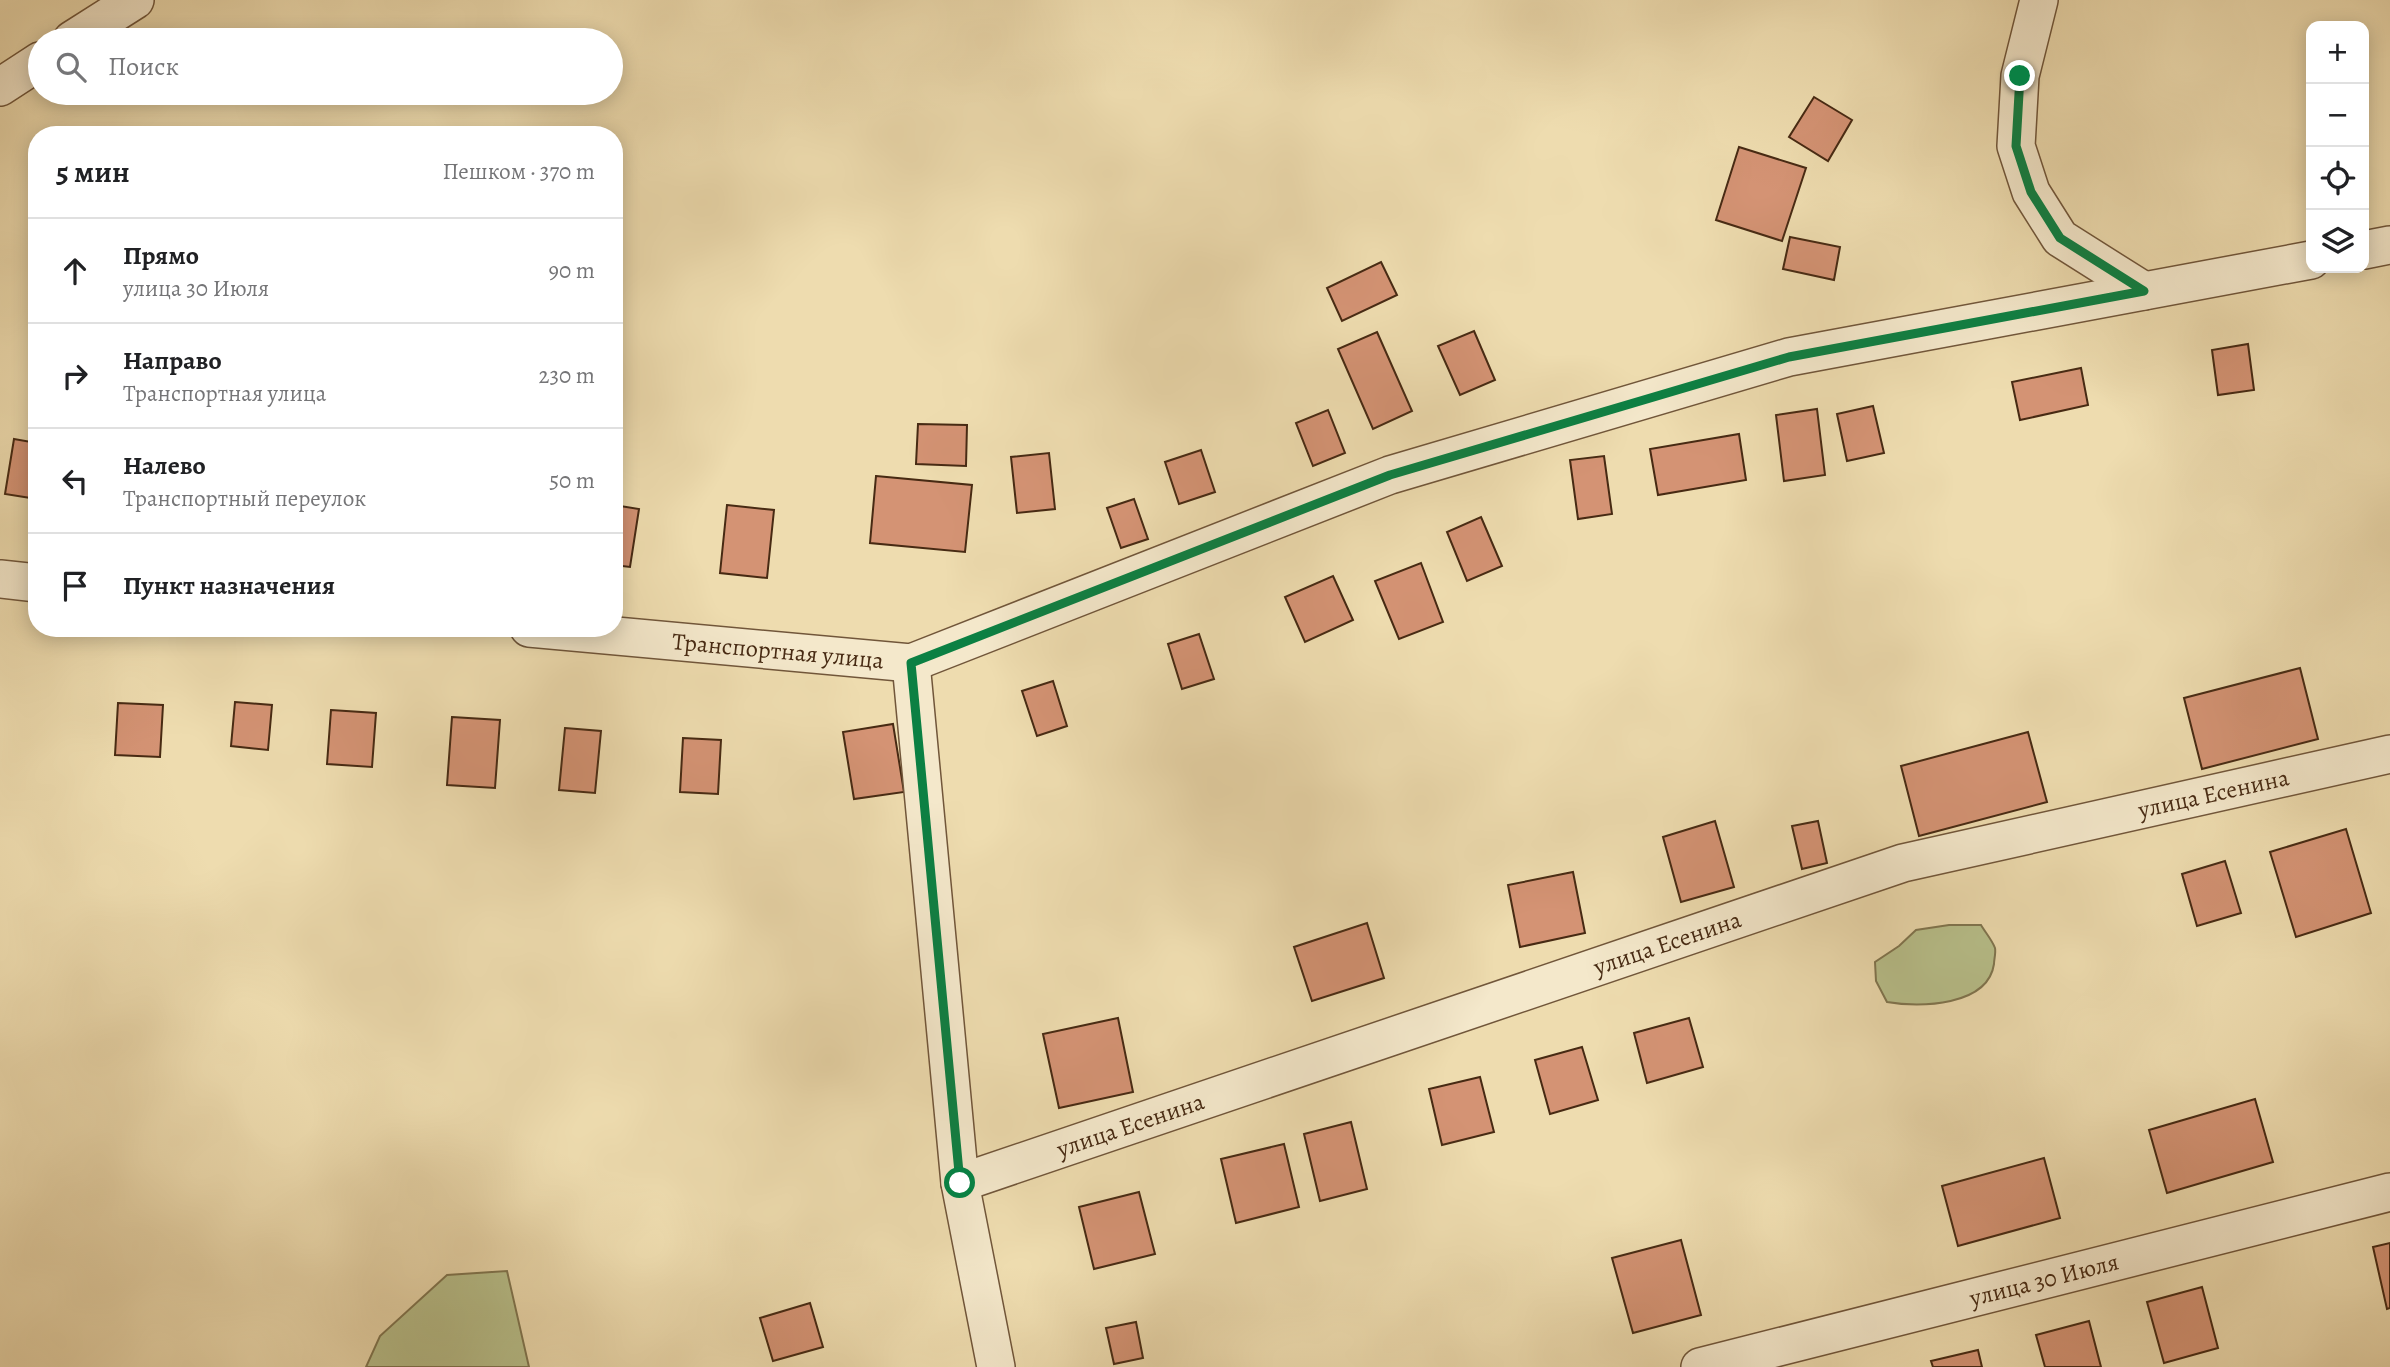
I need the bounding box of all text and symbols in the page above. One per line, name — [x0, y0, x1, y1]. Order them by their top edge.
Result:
map controls — [2306, 21, 2369, 273]
button: + — [2306, 21, 2369, 84]
search box — [28, 28, 623, 105]
icon: search — [52, 48, 90, 86]
text: Поиск — [108, 49, 179, 84]
route end — [2004, 60, 2035, 91]
button: − — [2306, 84, 2369, 147]
button: locate — [2306, 147, 2369, 210]
text: 5 мин — [56, 152, 130, 192]
text: Пешком · 370 m — [442, 156, 595, 187]
button: layers — [2306, 210, 2369, 273]
text: Прямо — [123, 238, 199, 273]
icon: ahead — [56, 252, 94, 290]
text: 90 m — [549, 255, 595, 286]
text: улица 30 Июля — [123, 273, 269, 304]
text: Направо — [123, 343, 222, 378]
icon: right — [56, 357, 94, 395]
text: 230 m — [539, 360, 595, 391]
text: Транспортная улица — [123, 378, 326, 409]
text: Налево — [123, 448, 206, 483]
icon: left — [56, 462, 94, 500]
text: 50 m — [549, 465, 595, 496]
text: Транспортный переулок — [123, 483, 366, 514]
icon: arrive — [56, 567, 94, 605]
text: Пункт назначения — [123, 568, 335, 603]
street label: Транспортная улица — [671, 625, 885, 676]
street label: улица Есенина — [2134, 761, 2292, 826]
street label: улица Есенина — [1588, 903, 1745, 983]
street label: улица Есенина — [1052, 1085, 1208, 1165]
route start — [944, 1167, 975, 1198]
street label: улица 30 Июля — [1965, 1245, 2122, 1314]

